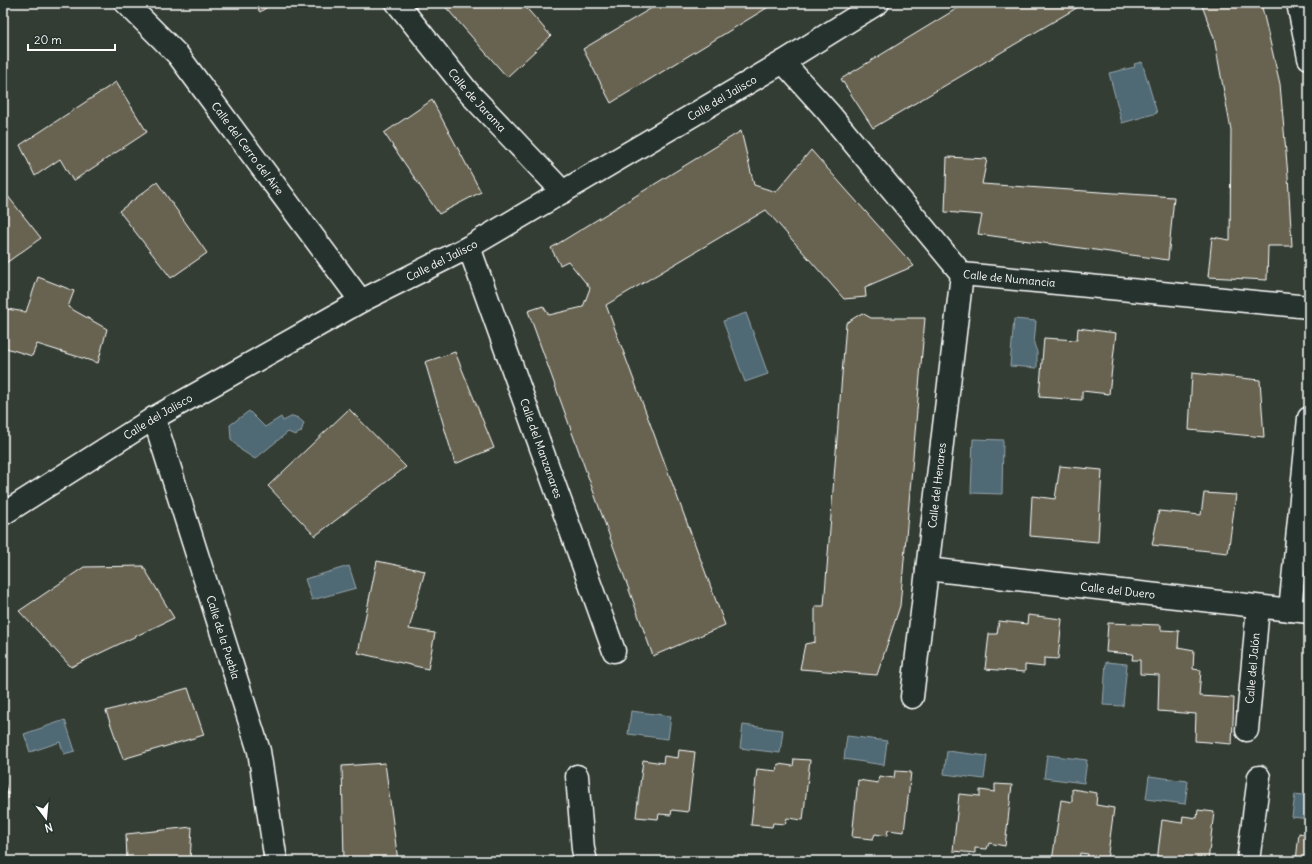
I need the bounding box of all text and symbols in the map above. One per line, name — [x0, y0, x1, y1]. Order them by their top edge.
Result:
scale bar — [28, 26, 115, 52]
text: 20 m — [34, 32, 62, 47]
street label: Calle de Jarama — [445, 66, 509, 135]
street label: Calle del Jalisco — [685, 72, 759, 124]
street label: Calle del Cerro del Aire — [208, 99, 287, 198]
street label: Calle del Jalisco — [404, 237, 480, 284]
street label: Calle de Numancia — [963, 267, 1056, 290]
street label: Calle del Jalisco — [121, 391, 195, 443]
street label: Calle del Manzanares — [517, 397, 566, 500]
street label: Calle del Henares — [925, 442, 949, 529]
street label: Calle del Duero — [1080, 579, 1156, 602]
street label: Calle de la Puebla — [203, 594, 243, 681]
street label: Calle del Jalón — [1242, 632, 1263, 704]
north arrow — [26, 798, 66, 838]
text: N — [43, 820, 54, 835]

